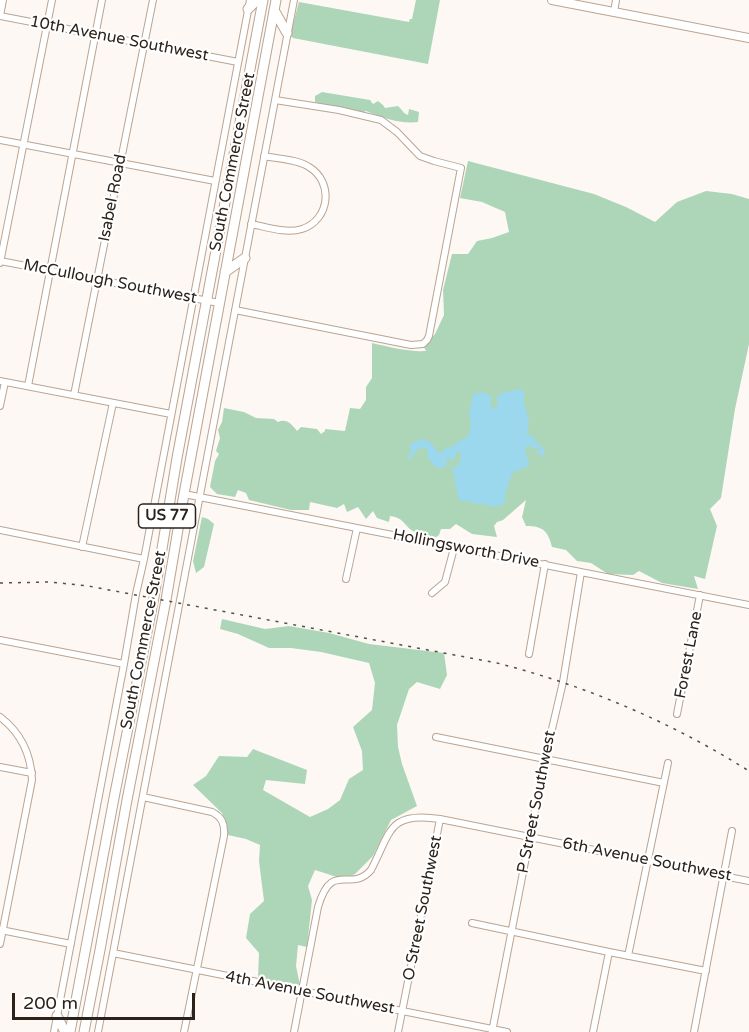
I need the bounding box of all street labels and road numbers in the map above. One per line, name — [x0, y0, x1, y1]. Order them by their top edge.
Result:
street label: 10th Avenue Southwest — [28, 12, 210, 66]
street label: South Commerce Street — [206, 71, 260, 253]
street label: Isabel Road — [95, 153, 131, 243]
street label: McCullough Southwest — [22, 256, 198, 308]
road number: US 77 — [138, 504, 195, 528]
street label: Hollingsworth Drive — [391, 525, 541, 573]
street label: South Commerce Street — [117, 549, 171, 731]
street label: Forest Lane — [671, 610, 707, 700]
street label: P Street Southwest — [514, 729, 560, 875]
street label: O Street Southwest — [400, 834, 446, 982]
street label: 6th Avenue Southwest — [561, 834, 733, 886]
street label: 4th Avenue Southwest — [224, 967, 396, 1019]

